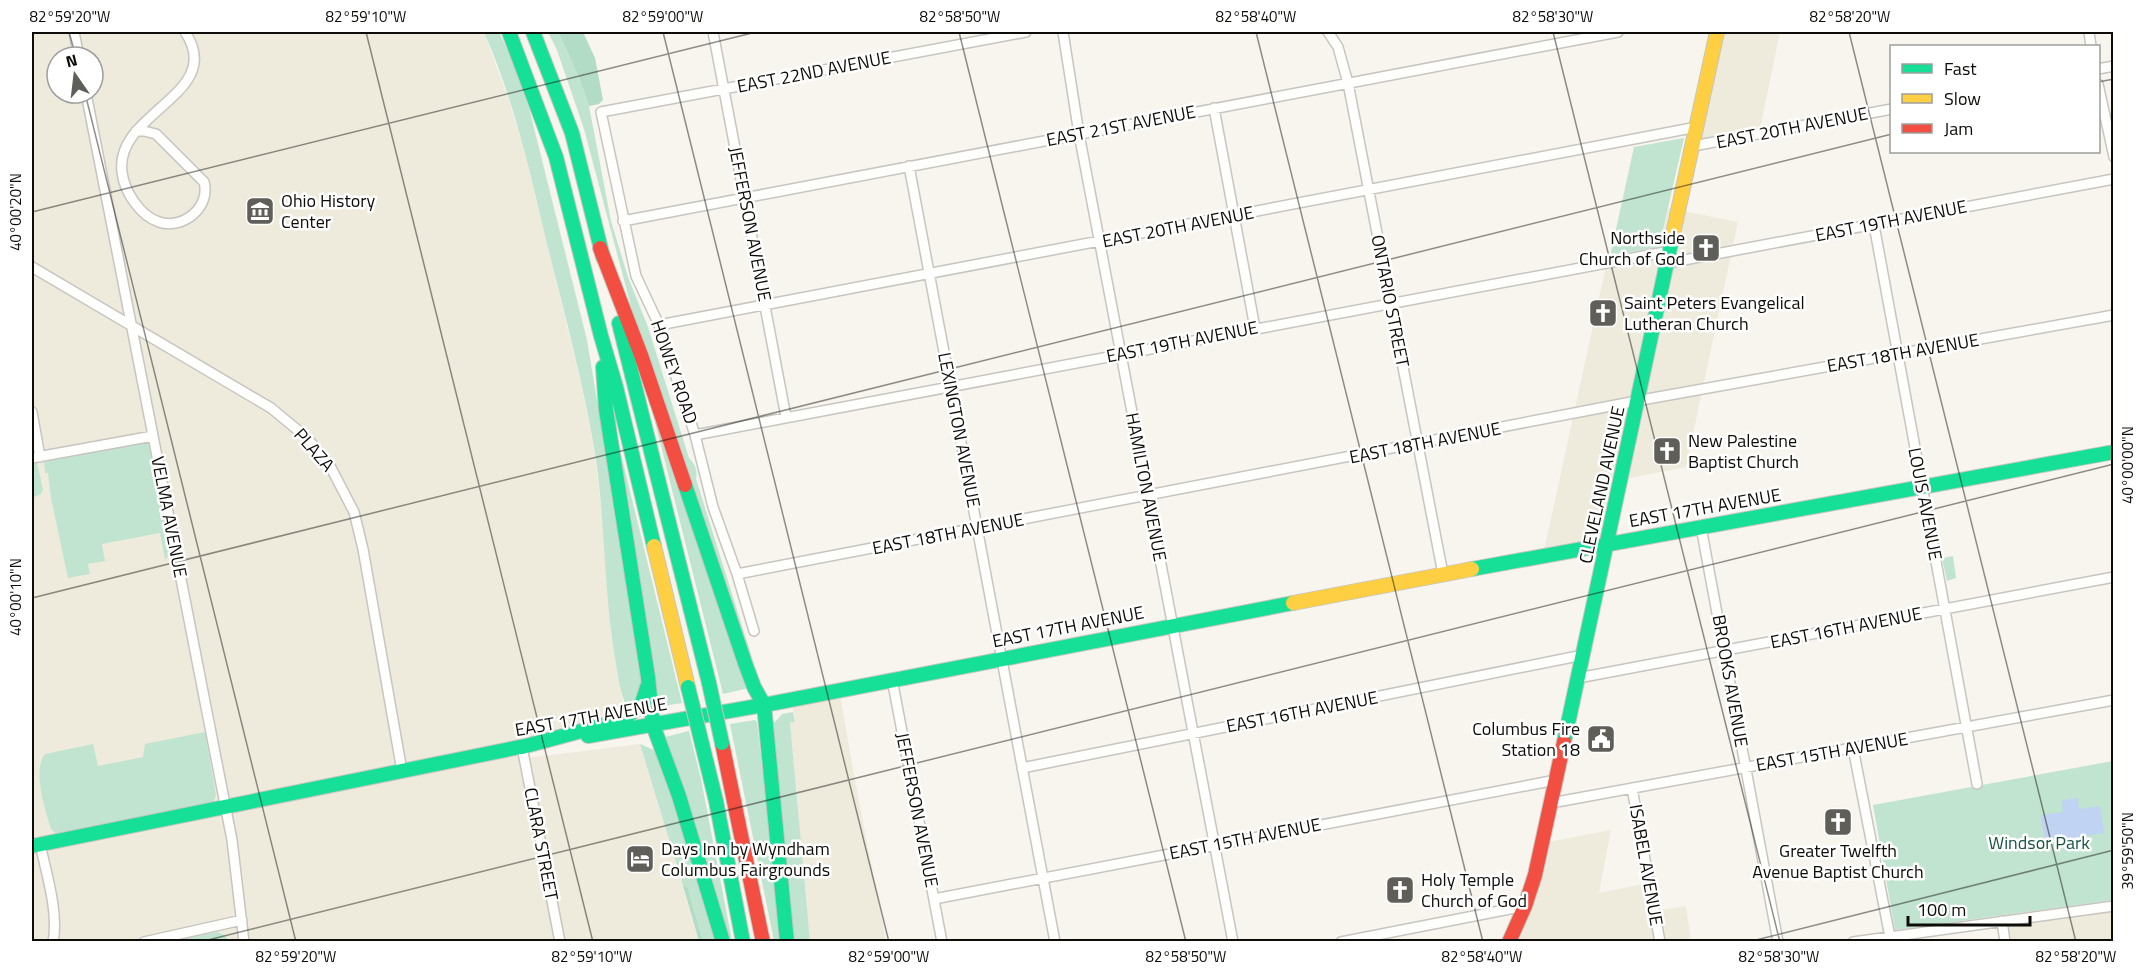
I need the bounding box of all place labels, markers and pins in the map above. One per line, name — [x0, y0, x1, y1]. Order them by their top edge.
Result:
place label: Ohio History Center — [281, 187, 375, 235]
museum icon: Ohio History Center — [244, 195, 276, 227]
place label: Northside Church of God — [1579, 224, 1685, 272]
church icon: Northside Church of God — [1690, 232, 1722, 264]
place label: Saint Peters Evangelical Lutheran Church — [1624, 289, 1805, 337]
church icon: Saint Peters Evangelical Lutheran Church — [1587, 297, 1619, 329]
place label: New Palestine Baptist Church — [1688, 427, 1799, 475]
church icon: New Palestine Baptist Church — [1651, 435, 1683, 467]
place label: Columbus Fire Station 18 — [1472, 715, 1580, 763]
public building icon: Columbus Fire Station 18 — [1585, 723, 1617, 755]
church icon: Greater Twelfth Avenue Baptist Church — [1822, 806, 1854, 838]
place label: Days Inn by Wyndham Columbus Fairgrounds — [661, 835, 830, 883]
place label: Greater Twelfth Avenue Baptist Church — [1752, 837, 1924, 885]
hotel icon: Days Inn by Wyndham Columbus Fairgrounds — [624, 843, 656, 875]
place label: Holy Temple Church of God — [1421, 866, 1527, 914]
church icon: Holy Temple Church of God — [1384, 874, 1416, 906]

